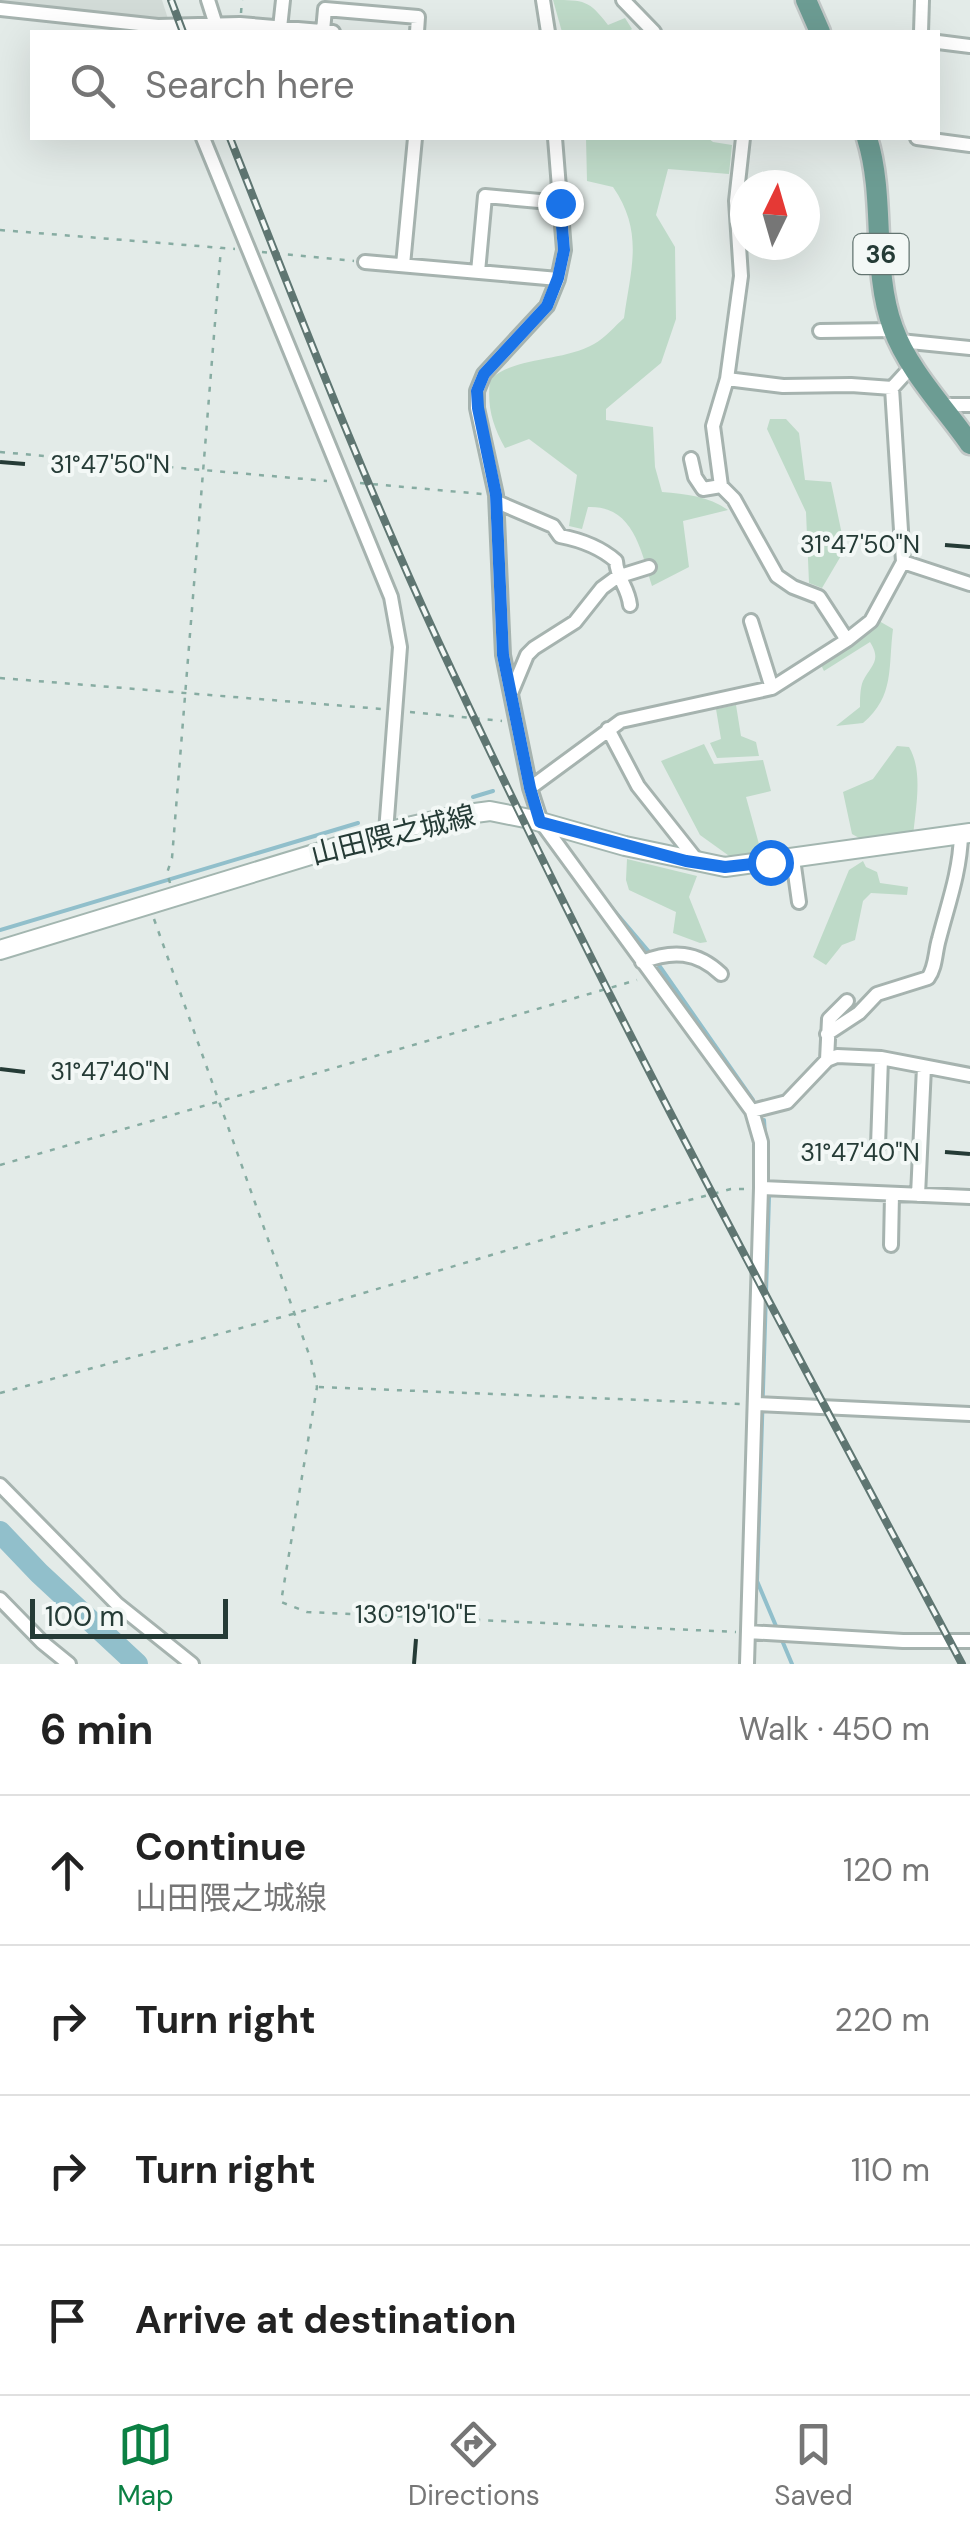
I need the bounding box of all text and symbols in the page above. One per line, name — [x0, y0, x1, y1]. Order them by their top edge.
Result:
search box — [30, 30, 940, 140]
icon: search — [65, 58, 120, 113]
text: Search here — [145, 60, 355, 110]
north arrow — [730, 170, 820, 260]
route end — [538, 181, 584, 227]
road number: 36 — [854, 234, 908, 274]
text: 31°47'50"N — [50, 448, 170, 481]
text: 31°47'50"N — [800, 528, 920, 561]
street label: 山田隈之城線 — [307, 797, 479, 873]
route start — [748, 840, 794, 886]
text: 31°47'40"N — [50, 1055, 170, 1088]
text: 31°47'40"N — [800, 1136, 920, 1169]
scale bar — [30, 1594, 228, 1638]
text: 100 m — [45, 1598, 124, 1635]
text: 130°19'10"E — [355, 1598, 477, 1631]
text: 6 min — [40, 1702, 153, 1757]
text: Walk · 450 m — [739, 1708, 930, 1750]
text: Continue — [135, 1822, 306, 1872]
icon: ahead — [40, 1843, 95, 1898]
text: 120 m — [843, 1849, 930, 1891]
text: 山田隈之城線 — [135, 1877, 327, 1919]
icon: right — [40, 1993, 95, 2048]
text: Turn right — [135, 1995, 316, 2045]
text: 220 m — [835, 1999, 930, 2041]
icon: right — [40, 2143, 95, 2198]
text: Turn right — [135, 2145, 316, 2195]
text: 110 m — [851, 2149, 930, 2191]
icon: arrive — [40, 2293, 95, 2348]
text: Arrive at destination — [135, 2295, 517, 2345]
tab: Map — [117, 2417, 174, 2514]
tab: Directions — [408, 2417, 540, 2514]
tab: Saved — [774, 2417, 853, 2514]

